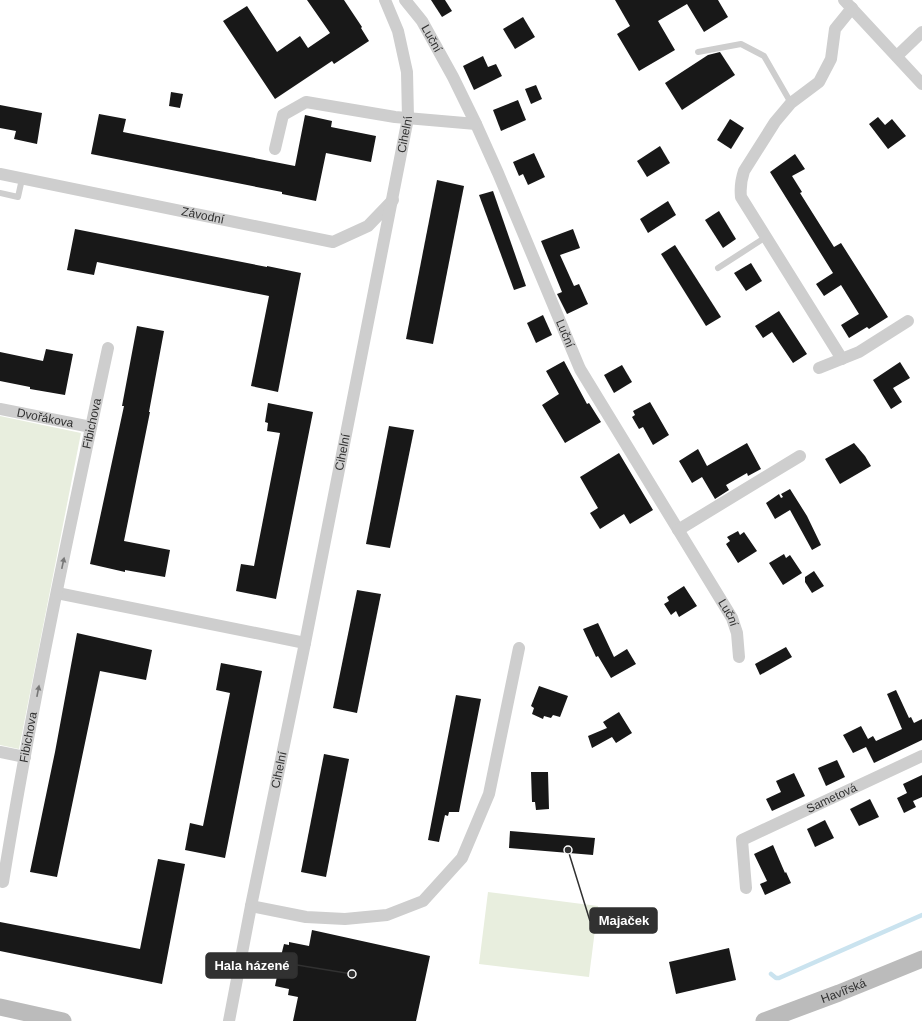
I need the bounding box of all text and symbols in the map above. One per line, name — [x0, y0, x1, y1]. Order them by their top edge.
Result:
street label: Luční — [418, 22, 445, 55]
street label: Cihelní — [394, 115, 415, 154]
street label: Závodní — [180, 204, 226, 227]
street label: Luční — [553, 317, 578, 350]
street label: Fibichova — [80, 397, 104, 450]
street label: Dvořákova — [16, 405, 75, 430]
street label: Cihelní — [332, 432, 353, 472]
one-way arrow — [60, 557, 66, 569]
street label: Luční — [715, 596, 742, 629]
one-way arrow — [35, 685, 41, 697]
street label: Fibichova — [17, 710, 40, 764]
street label: Cihelní — [268, 750, 290, 790]
street label: Sametová — [804, 780, 859, 816]
callout: Majaček — [590, 908, 657, 933]
text: Majaček — [599, 913, 650, 928]
callout: Hala házené — [206, 953, 297, 978]
text: Hala házené — [214, 958, 290, 973]
street label: Havířská — [819, 976, 868, 1006]

